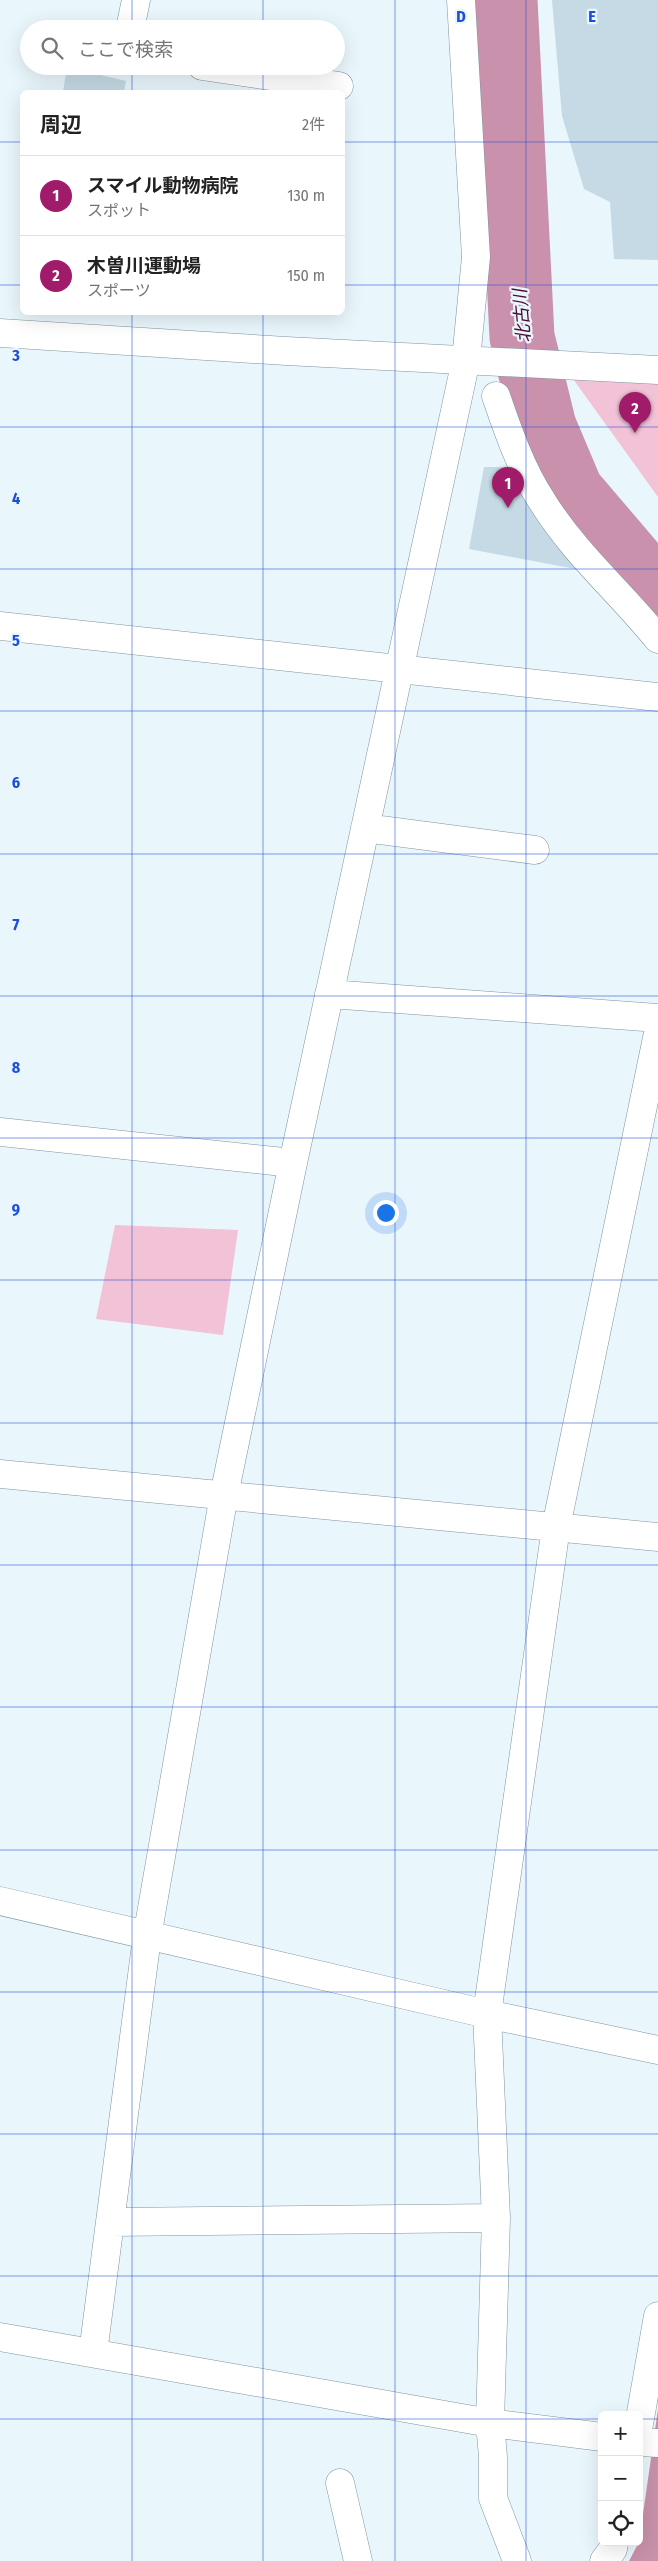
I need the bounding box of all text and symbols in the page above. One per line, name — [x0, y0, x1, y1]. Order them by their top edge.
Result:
text: D — [456, 7, 466, 26]
text: E — [588, 7, 596, 26]
search box — [20, 20, 345, 75]
icon: search — [38, 34, 66, 62]
text: ここで検索 — [78, 38, 173, 61]
text: 周辺 — [40, 112, 82, 138]
text: 2件 — [302, 115, 325, 134]
text: スマイル動物病院 — [87, 174, 238, 197]
text: 1 — [53, 186, 59, 205]
text: 130 m — [287, 186, 325, 205]
text: スポット — [87, 201, 151, 220]
text: 木曽川運動場 — [87, 254, 201, 277]
text: 2 — [52, 266, 60, 285]
text: 150 m — [287, 266, 325, 285]
text: スポーツ — [87, 281, 151, 300]
water label: 北古川 — [509, 286, 535, 344]
text: 3 — [11, 346, 20, 365]
pin: 2 — [619, 392, 651, 433]
pin: 1 — [492, 467, 524, 508]
text: 4 — [12, 489, 20, 508]
text: 5 — [12, 631, 20, 650]
text: 6 — [12, 773, 20, 792]
text: 7 — [13, 915, 20, 934]
text: 8 — [12, 1058, 21, 1077]
text: 9 — [12, 1200, 20, 1219]
your location — [373, 1200, 399, 1226]
map controls — [598, 2411, 643, 2546]
button: + — [598, 2411, 643, 2456]
button: − — [598, 2456, 643, 2501]
button: locate — [598, 2501, 643, 2546]

